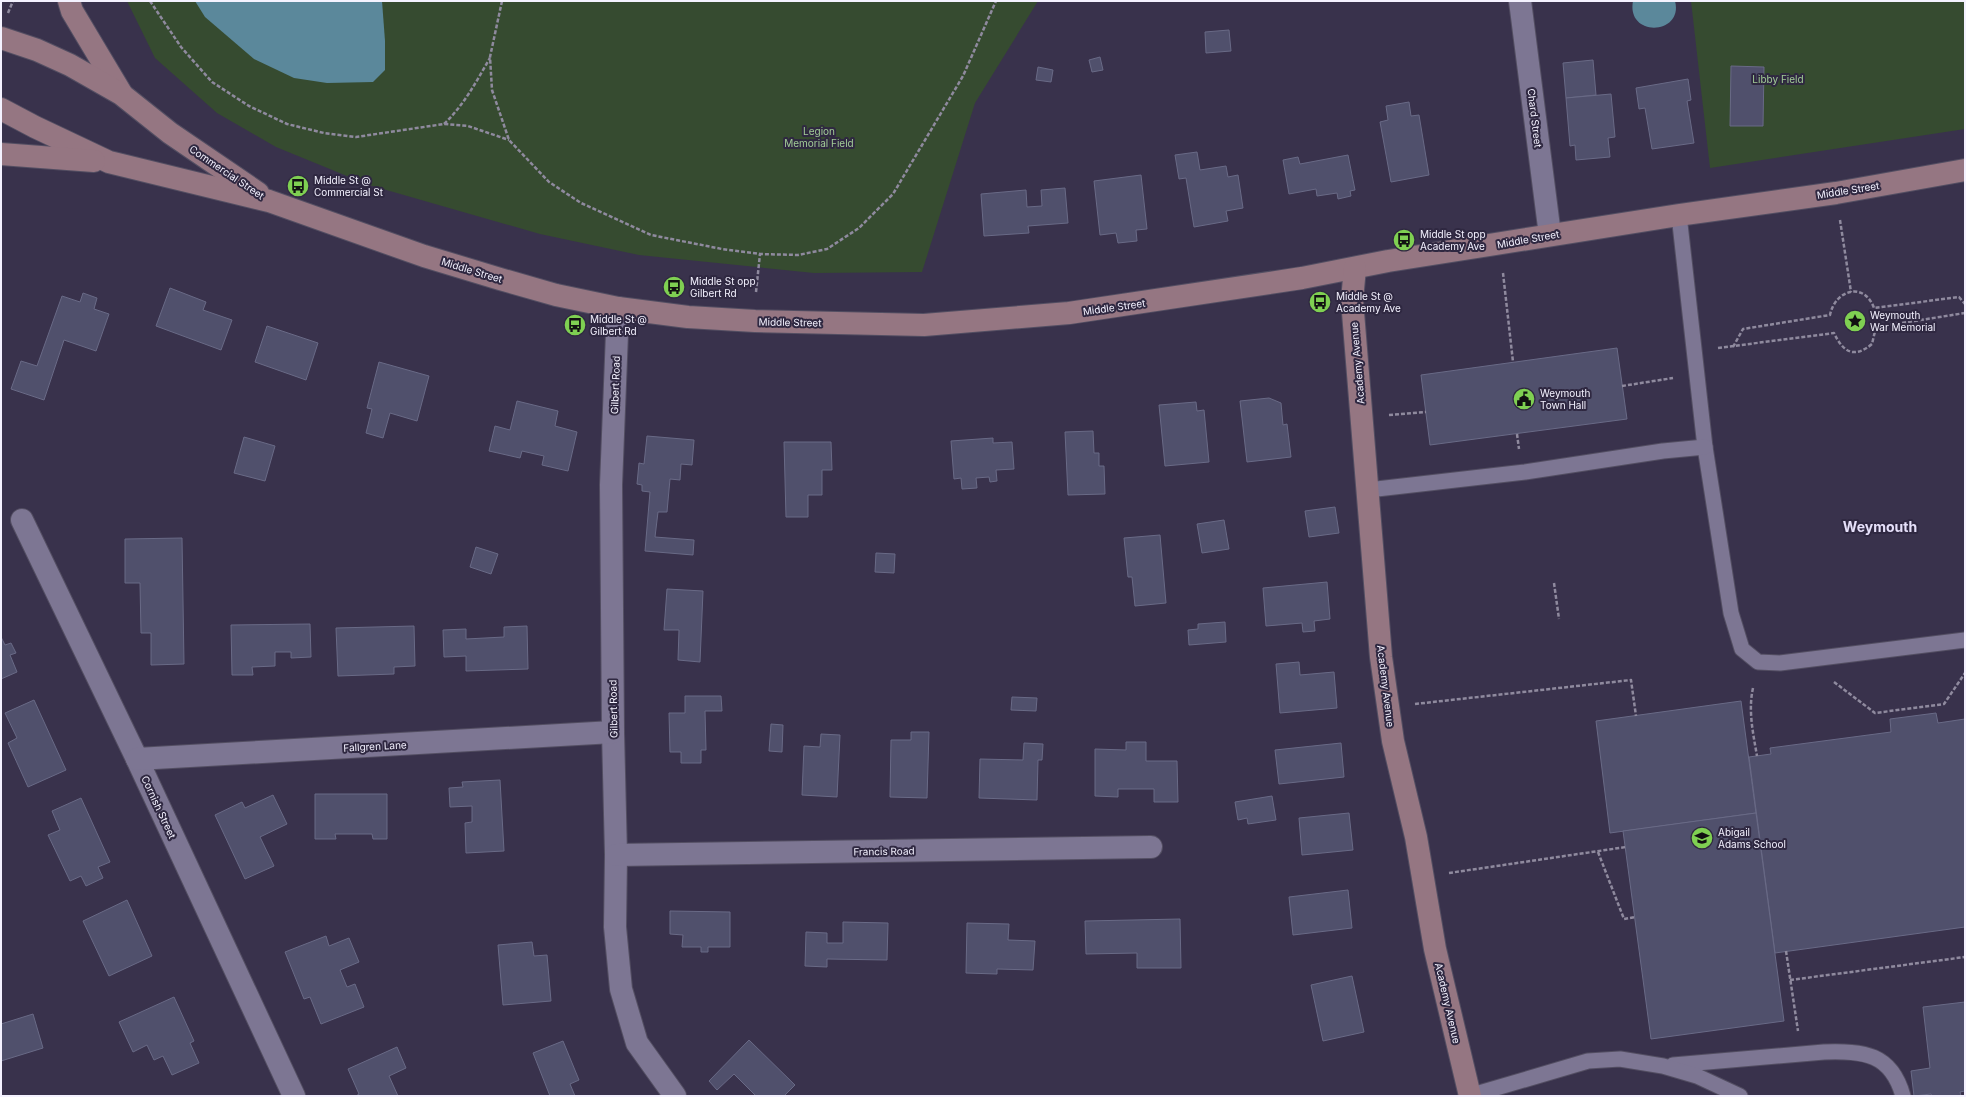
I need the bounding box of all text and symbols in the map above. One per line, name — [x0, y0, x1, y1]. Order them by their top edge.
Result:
park label: Libby Field — [1752, 73, 1804, 85]
street label: Chard Street — [1525, 88, 1545, 149]
park label: Legion Memorial Field — [784, 125, 854, 149]
street label: Commercial Street — [187, 143, 267, 202]
bus stop icon: Middle St @ Commercial St — [285, 173, 311, 199]
place label: Middle St @ Commercial St — [314, 174, 384, 198]
street label: Middle Street — [1816, 179, 1881, 201]
bus stop icon: Middle St opp Academy Ave — [1391, 227, 1417, 253]
street label: Middle Street — [1496, 227, 1561, 250]
place label: Middle St opp Academy Ave — [1420, 228, 1486, 252]
street label: Middle Street — [440, 255, 505, 285]
bus stop icon: Middle St opp Gilbert Rd — [661, 274, 687, 300]
place label: Middle St opp Gilbert Rd — [690, 275, 756, 299]
bus stop icon: Middle St @ Academy Ave — [1307, 289, 1333, 315]
place label: Middle St @ Academy Ave — [1336, 290, 1401, 314]
street label: Middle Street — [1082, 297, 1147, 317]
place icon: Weymouth War Memorial — [1842, 308, 1868, 334]
place label: Weymouth War Memorial — [1870, 309, 1936, 333]
bus stop icon: Middle St @ Gilbert Rd — [562, 312, 588, 338]
place label: Middle St @ Gilbert Rd — [590, 313, 647, 337]
street label: Middle Street — [758, 315, 822, 329]
street label: Academy Avenue — [1347, 321, 1367, 405]
street label: Gilbert Road — [608, 356, 622, 414]
public building icon: Weymouth Town Hall — [1511, 386, 1537, 412]
place label: Weymouth Town Hall — [1540, 387, 1591, 411]
district label: Weymouth — [1843, 518, 1917, 535]
street label: Academy Avenue — [1375, 644, 1397, 728]
street label: Gilbert Road — [606, 680, 620, 738]
street label: Fallgren Lane — [343, 738, 407, 754]
street label: Cornish Street — [139, 774, 179, 841]
school or university icon: Abigail Adams School — [1689, 825, 1715, 851]
place label: Abigail Adams School — [1718, 826, 1786, 850]
street label: Francis Road — [853, 844, 915, 858]
street label: Academy Avenue — [1433, 961, 1463, 1045]

